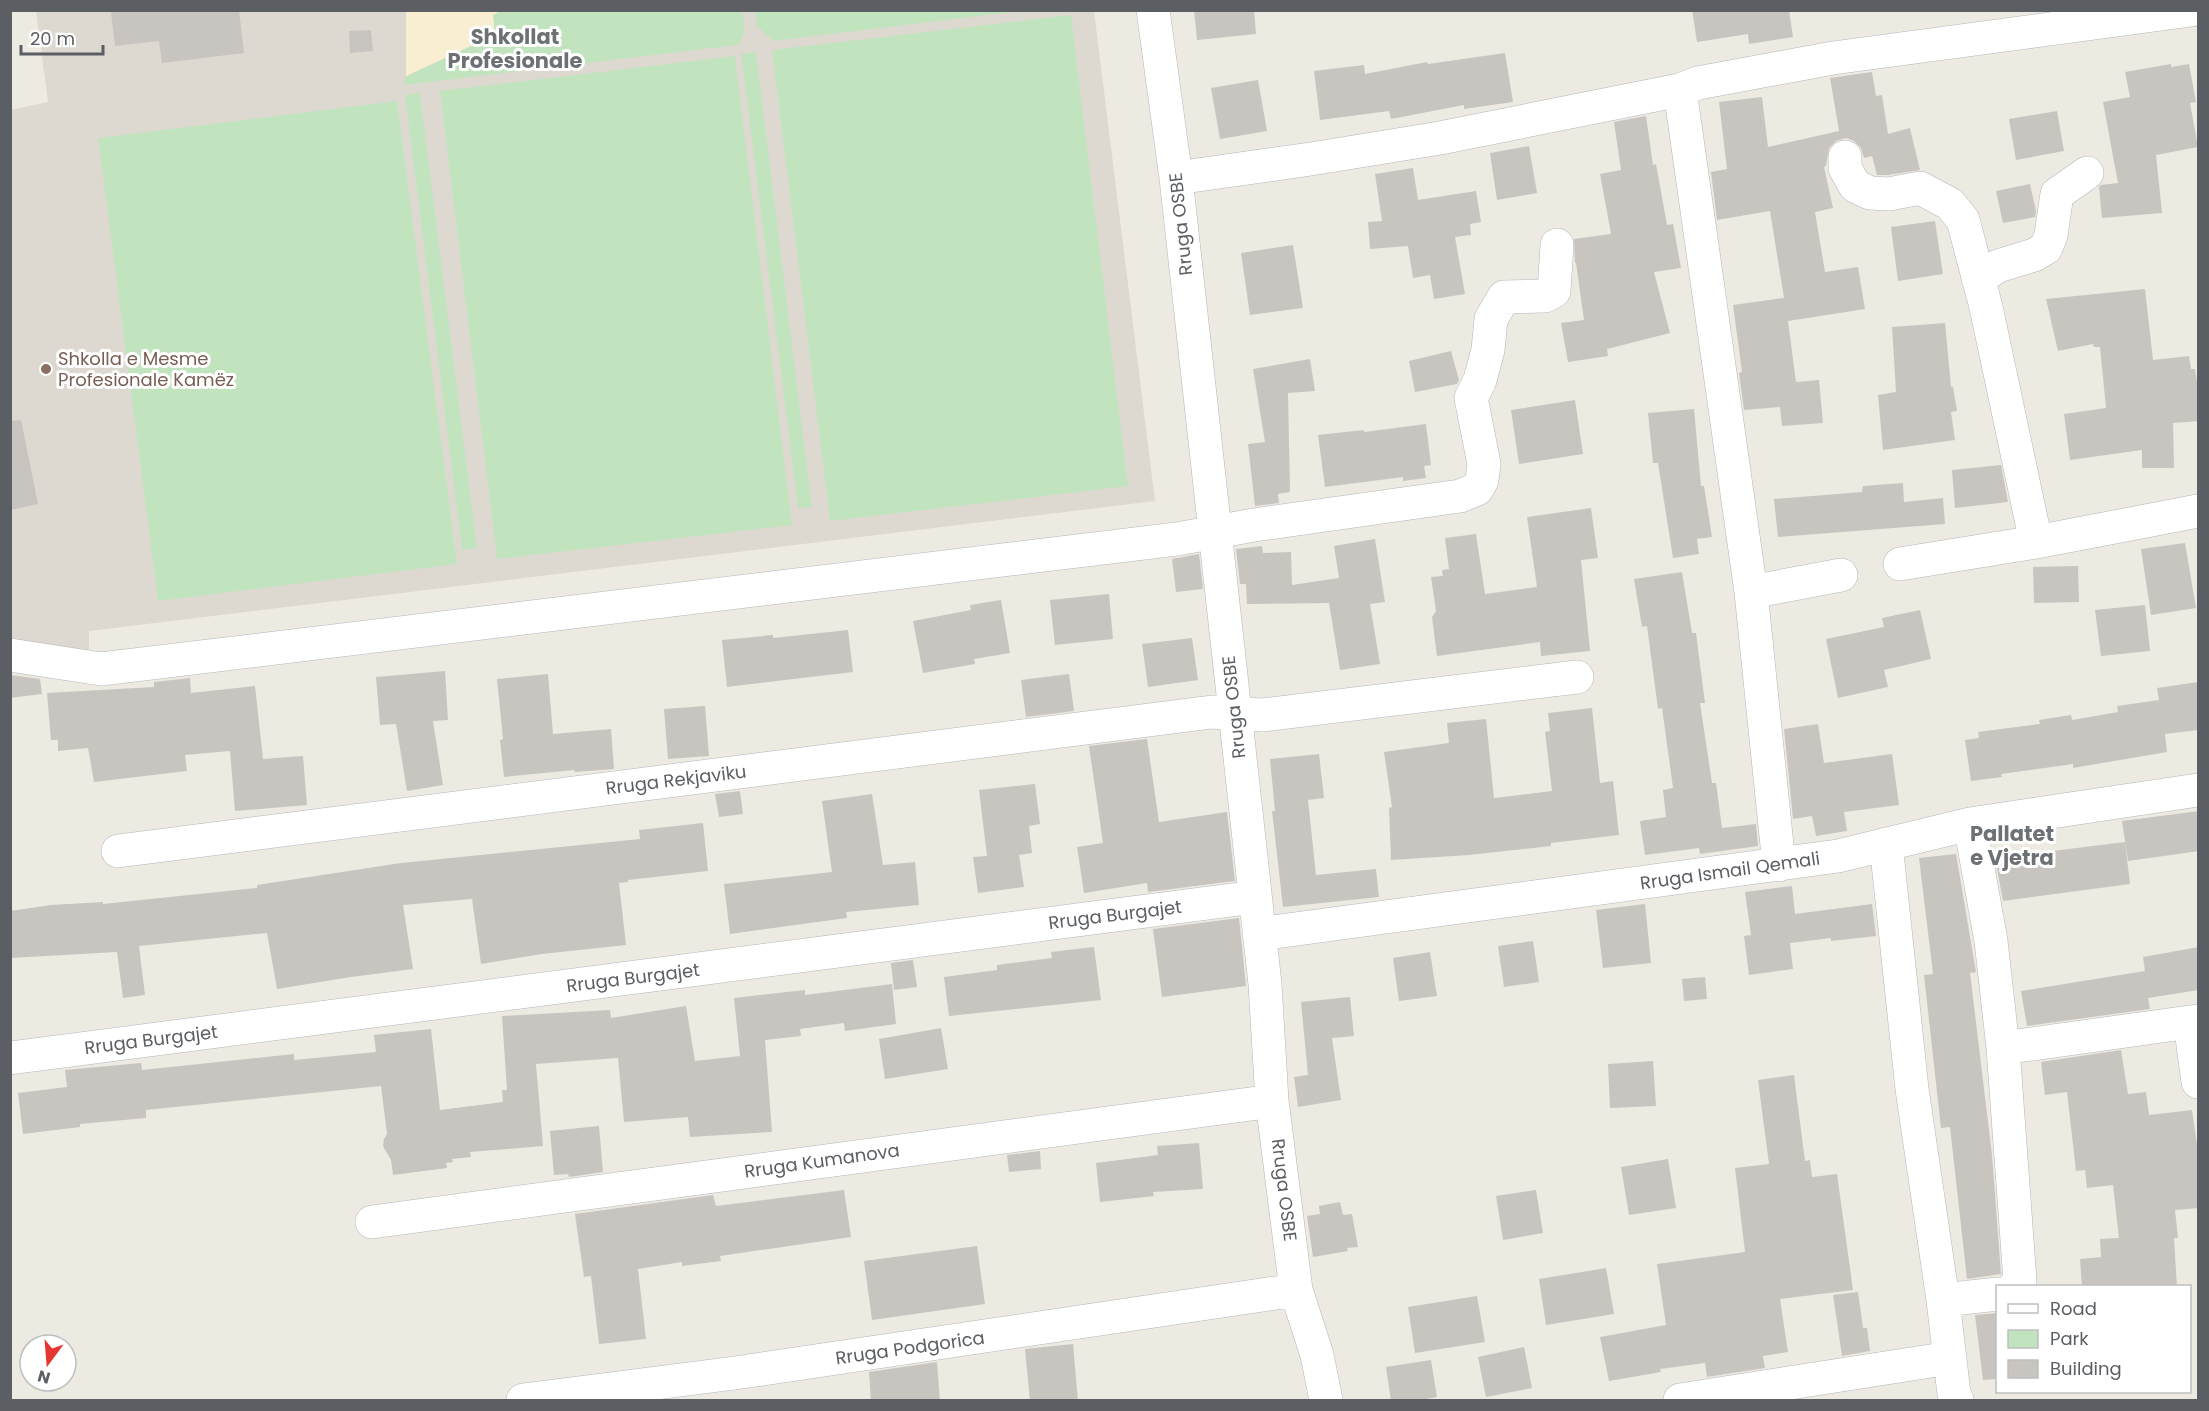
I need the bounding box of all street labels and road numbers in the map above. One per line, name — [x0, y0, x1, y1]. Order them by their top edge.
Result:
street label: Rruga OSBE — [1163, 171, 1198, 277]
street label: Rruga OSBE — [1216, 654, 1251, 760]
street label: Rruga Rekjaviku — [604, 758, 748, 801]
street label: Rruga Ismail Qemali — [1638, 846, 1821, 896]
street label: Rruga Burgajet — [1047, 894, 1183, 935]
street label: Rruga Burgajet — [565, 957, 701, 998]
street label: Rruga Burgajet — [83, 1019, 219, 1060]
street label: Rruga Kumanova — [743, 1137, 901, 1184]
street label: Rruga OSBE — [1266, 1137, 1303, 1243]
street label: Rruga Podgorica — [834, 1325, 986, 1370]

